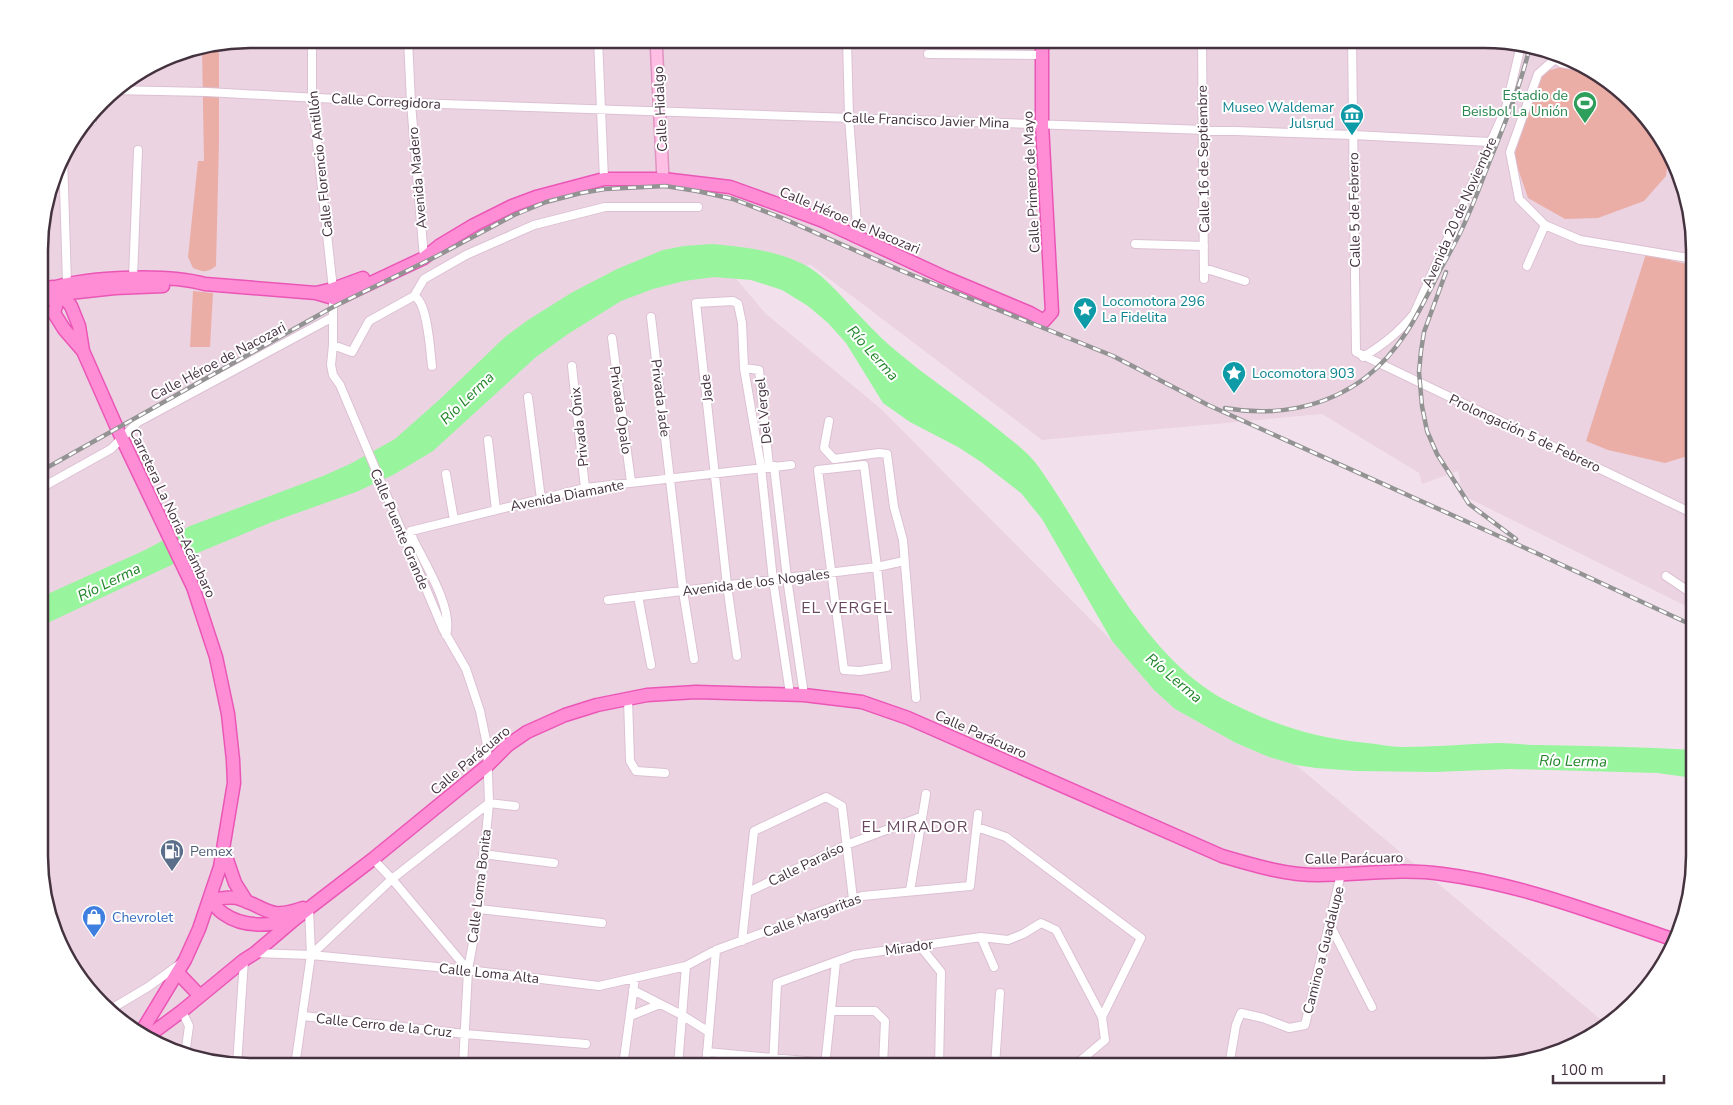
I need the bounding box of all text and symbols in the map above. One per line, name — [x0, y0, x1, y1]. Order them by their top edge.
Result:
street label: Calle Hidalgo — [649, 66, 672, 152]
street label: Calle 16 de Septiembre — [1193, 85, 1214, 233]
place label: Estadio de Beisbol La Unión — [1462, 86, 1568, 121]
street label: Calle Corregidora — [331, 89, 441, 114]
street label: Calle Florencio Antillón — [303, 90, 338, 238]
sports icon: Estadio de Beisbol La Unión — [1572, 90, 1598, 124]
place label: Museo Waldemar Julsrud — [1222, 98, 1334, 133]
museum icon: Museo Waldemar Julsrud — [1339, 102, 1365, 136]
street label: Calle Francisco Javier Mina — [842, 108, 1010, 133]
street label: Calle Primero de Mayo — [1018, 110, 1045, 253]
street label: Avenida Madero — [404, 126, 431, 230]
street label: Avenida 20 de Noviembre — [1418, 134, 1501, 290]
street label: Calle 5 de Febrero — [1344, 152, 1365, 268]
street label: Calle Héroe de Nacozari — [777, 182, 923, 259]
place label: Locomotora 296 La Fidelita — [1102, 292, 1205, 327]
place icon: Locomotora 296 La Fidelita — [1072, 296, 1098, 330]
street label: Calle Héroe de Nacozari — [147, 318, 289, 405]
water label: Río Lerma — [843, 321, 903, 385]
street label: Privada Jade — [646, 358, 675, 438]
place icon: Locomotora 903 — [1221, 360, 1247, 394]
place label: Locomotora 903 — [1252, 364, 1355, 383]
street label: Privada Ópalo — [605, 365, 636, 456]
water label: Río Lerma — [436, 367, 498, 429]
street label: Jade — [695, 373, 718, 404]
street label: Del Vergel — [750, 376, 776, 445]
street label: Privada Ónix — [566, 386, 593, 468]
street label: Prolongación 5 de Febrero — [1446, 390, 1604, 477]
street label: Carretera La Noria-Acámbaro — [125, 426, 220, 601]
street label: Calle Puente Grande — [365, 466, 434, 593]
street label: Avenida Diamante — [509, 475, 626, 516]
water label: Río Lerma — [74, 558, 144, 606]
street label: Avenida de los Nogales — [681, 564, 831, 601]
district label: EL VERGEL — [801, 597, 893, 619]
water label: Río Lerma — [1142, 649, 1206, 708]
street label: Calle Parácuaro — [932, 706, 1030, 763]
street label: Calle Parácuaro — [426, 721, 514, 799]
water label: Río Lerma — [1539, 750, 1607, 772]
district label: EL MIRADOR — [862, 816, 968, 838]
street label: Calle Loma Bonita — [463, 828, 496, 944]
fuel station icon: Pemex — [159, 838, 185, 872]
street label: Calle Paraíso — [765, 838, 847, 891]
place label: Pemex — [190, 842, 233, 861]
street label: Calle Parácuaro — [1305, 848, 1404, 869]
street label: Camino a Guadalupe — [1298, 884, 1349, 1016]
street label: Calle Margaritas — [760, 889, 864, 942]
shop icon: Chevrolet — [81, 904, 107, 938]
place label: Chevrolet — [112, 908, 173, 927]
street label: Mirador — [884, 935, 934, 960]
street label: Calle Loma Alta — [438, 959, 540, 988]
street label: Calle Cerro de la Cruz — [315, 1009, 453, 1042]
scale bar — [1553, 1052, 1664, 1084]
text: 100 m — [1560, 1060, 1604, 1080]

